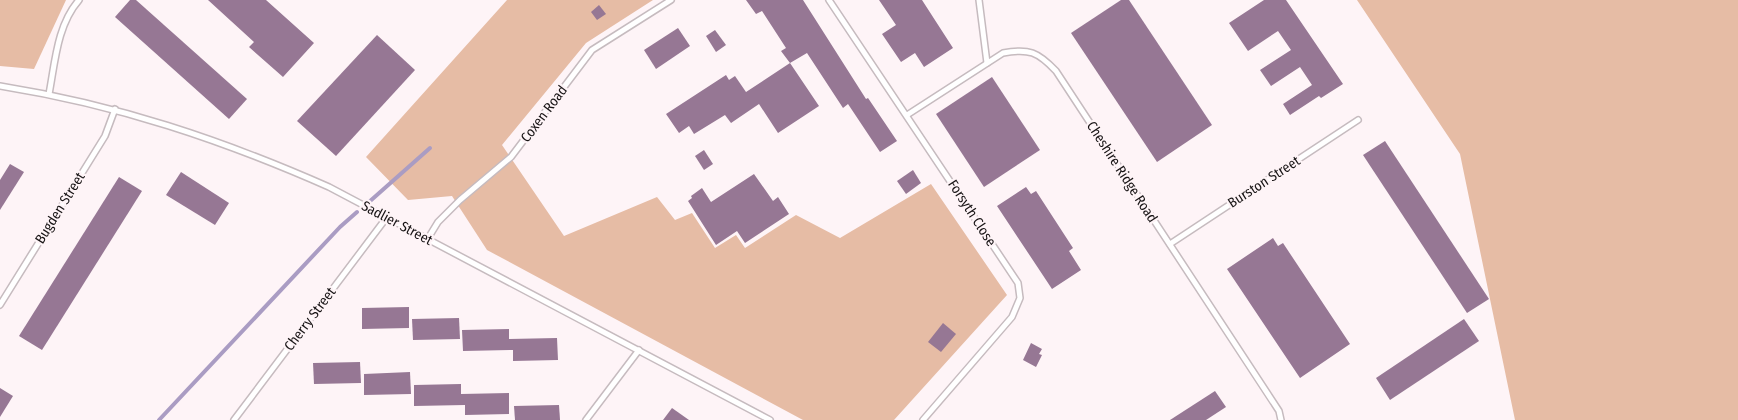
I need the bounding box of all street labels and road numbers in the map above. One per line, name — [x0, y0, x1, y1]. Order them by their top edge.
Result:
street label: Coxen Road — [517, 82, 571, 146]
street label: Cheshire Ridge Road — [1083, 118, 1161, 226]
street label: Burston Street — [1225, 152, 1304, 212]
street label: Bugden Street — [31, 169, 89, 247]
street label: Forsyth Close — [944, 177, 1000, 249]
street label: Sadlier Street — [359, 197, 436, 249]
street label: Cherry Street — [281, 284, 340, 354]

